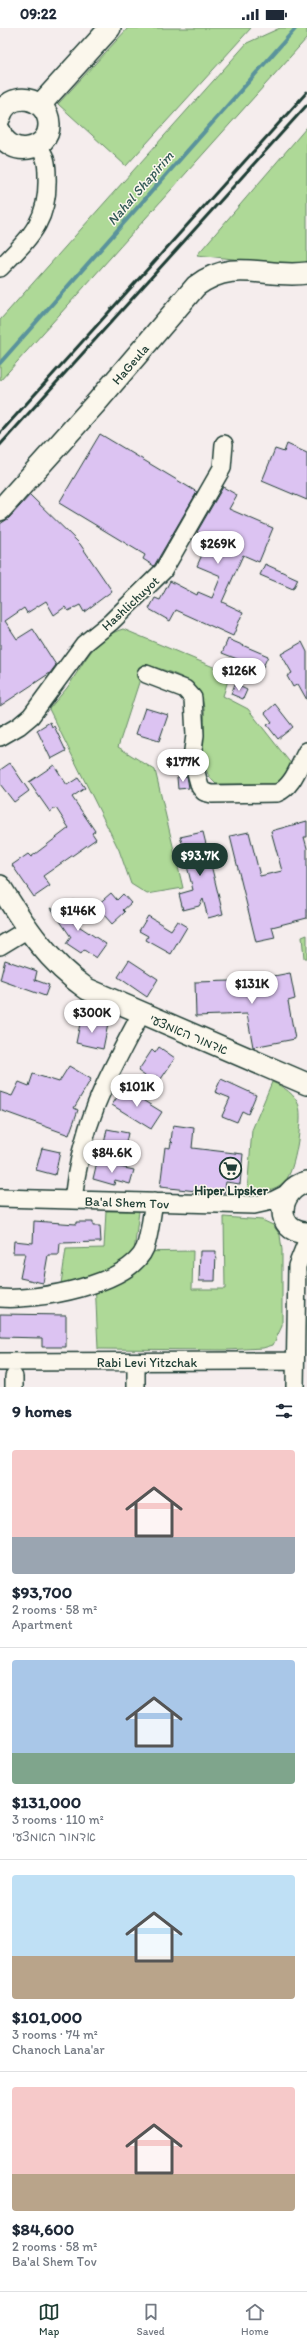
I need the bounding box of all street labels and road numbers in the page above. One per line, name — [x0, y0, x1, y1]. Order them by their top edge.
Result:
street label: HaGeula — [109, 341, 152, 388]
street label: Hashlichuyot — [99, 573, 162, 634]
street label: אדמור האמצעי — [147, 1011, 230, 1058]
street label: Ba'al Shem Tov — [84, 1194, 170, 1211]
street label: Rabi Levi Yitzchak — [97, 1355, 198, 1370]

